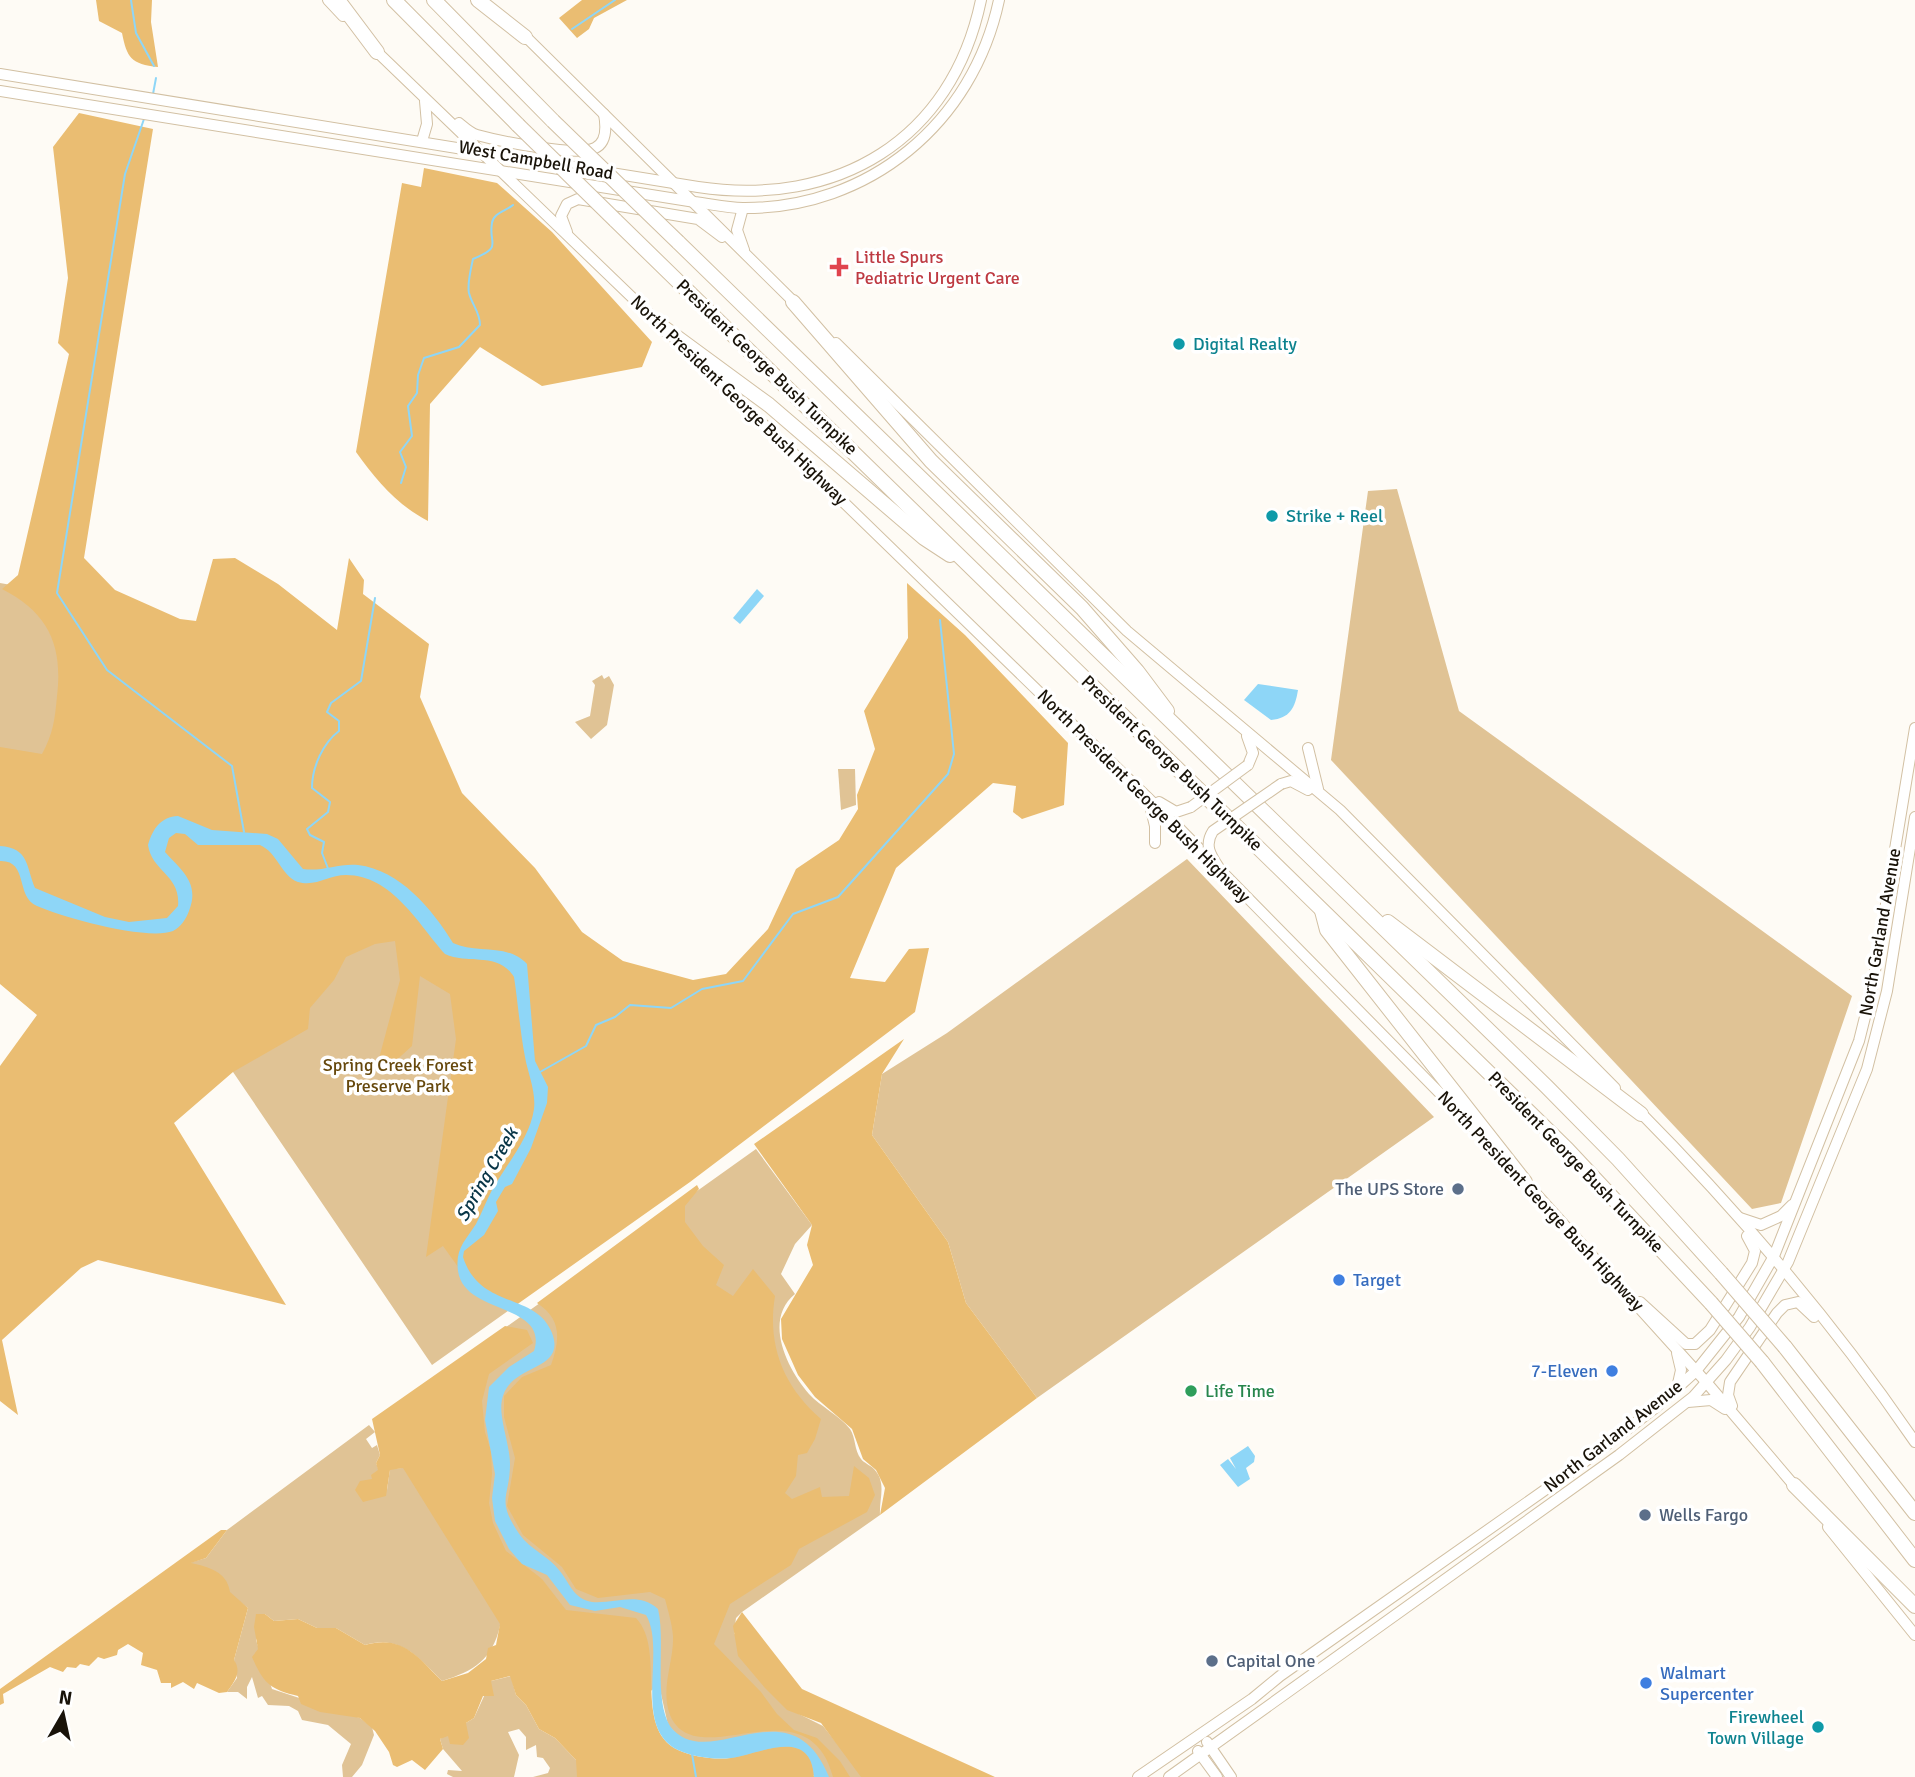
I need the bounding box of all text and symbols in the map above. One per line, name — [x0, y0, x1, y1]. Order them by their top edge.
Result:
street label: West Campbell Road — [457, 136, 615, 184]
place label: Little Spurs Pediatric Urgent Care — [855, 246, 1020, 289]
marker: Little Spurs Pediatric Urgent Care — [829, 257, 849, 277]
street label: President George Bush Turnpike — [672, 274, 862, 460]
street label: North President George Bush Highway — [626, 290, 852, 510]
place label: Digital Realty — [1193, 333, 1298, 355]
marker: Digital Realty — [1171, 336, 1187, 352]
place label: Strike + Reel — [1286, 505, 1383, 527]
marker: Strike + Reel — [1264, 508, 1280, 524]
street label: President George Bush Turnpike — [1077, 670, 1267, 856]
street label: North President George Bush Highway — [1033, 685, 1256, 908]
street label: North Garland Avenue — [1854, 846, 1906, 1018]
park label: Spring Creek Forest Preserve Park — [323, 1054, 473, 1097]
street label: President George Bush Turnpike — [1483, 1067, 1669, 1257]
street label: North President George Bush Highway — [1433, 1086, 1649, 1316]
water label: Spring Creek — [450, 1122, 524, 1226]
place label: The UPS Store — [1335, 1178, 1444, 1200]
marker: The UPS Store — [1450, 1181, 1466, 1197]
place label: Target — [1353, 1269, 1401, 1291]
marker: Target — [1331, 1272, 1347, 1288]
place label: 7-Eleven — [1531, 1360, 1598, 1382]
marker: 7-Eleven — [1604, 1363, 1620, 1379]
street label: North Garland Avenue — [1539, 1375, 1687, 1497]
place label: Life Time — [1205, 1380, 1275, 1402]
marker: Life Time — [1183, 1383, 1199, 1399]
place label: Wells Fargo — [1659, 1504, 1748, 1526]
marker: Wells Fargo — [1637, 1507, 1653, 1523]
place label: Capital One — [1226, 1650, 1316, 1672]
marker: Capital One — [1204, 1653, 1220, 1669]
place label: Walmart Supercenter — [1660, 1662, 1754, 1705]
marker: Walmart Supercenter — [1638, 1675, 1654, 1691]
north arrow — [28, 1679, 98, 1749]
text: N — [57, 1685, 74, 1711]
place label: Firewheel Town Village — [1707, 1706, 1804, 1749]
marker: Firewheel Town Village — [1810, 1719, 1826, 1735]

